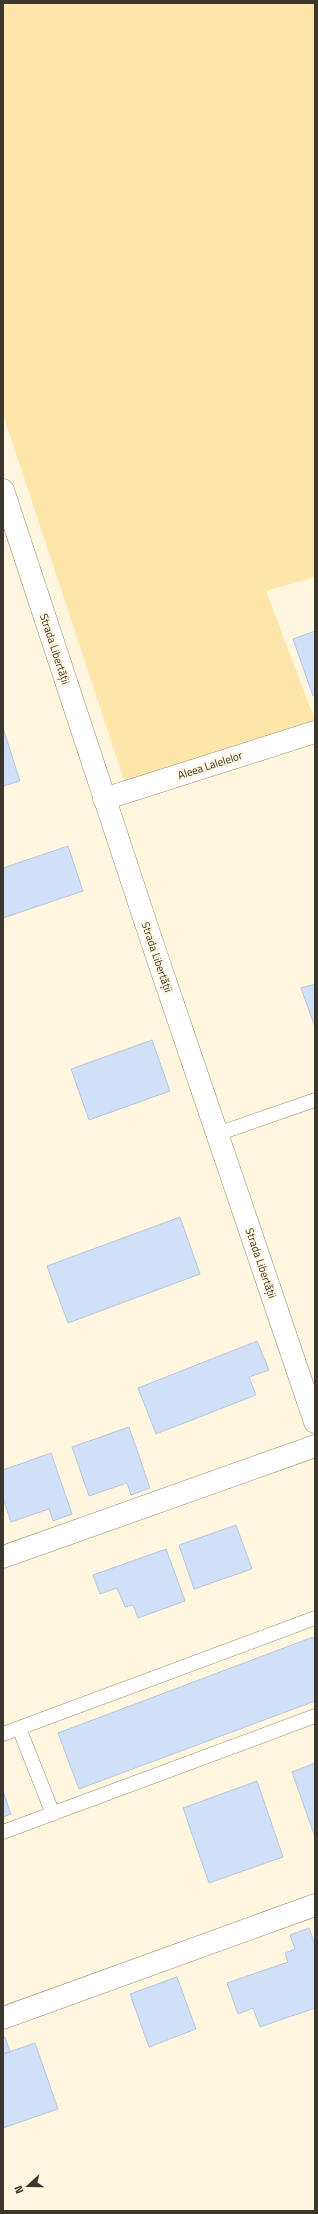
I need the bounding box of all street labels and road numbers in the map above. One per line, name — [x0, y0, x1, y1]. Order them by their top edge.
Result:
street label: Strada Libertății — [36, 611, 74, 687]
street label: Aleea Lalelelor — [176, 747, 245, 783]
street label: Strada Libertății — [137, 920, 177, 994]
street label: Strada Libertății — [241, 1226, 281, 1300]

